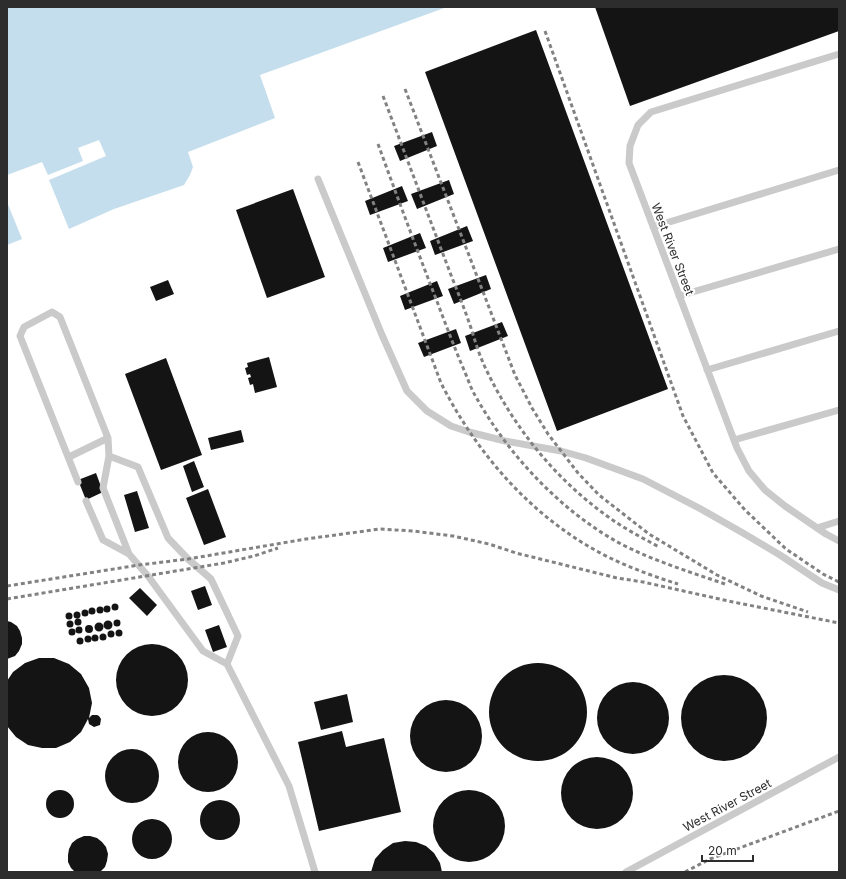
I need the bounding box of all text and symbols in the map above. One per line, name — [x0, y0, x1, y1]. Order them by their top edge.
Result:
street label: West River Street — [648, 201, 698, 297]
street label: West River Street — [680, 775, 774, 835]
scale bar — [702, 837, 753, 863]
text: 20 m — [708, 843, 737, 858]

